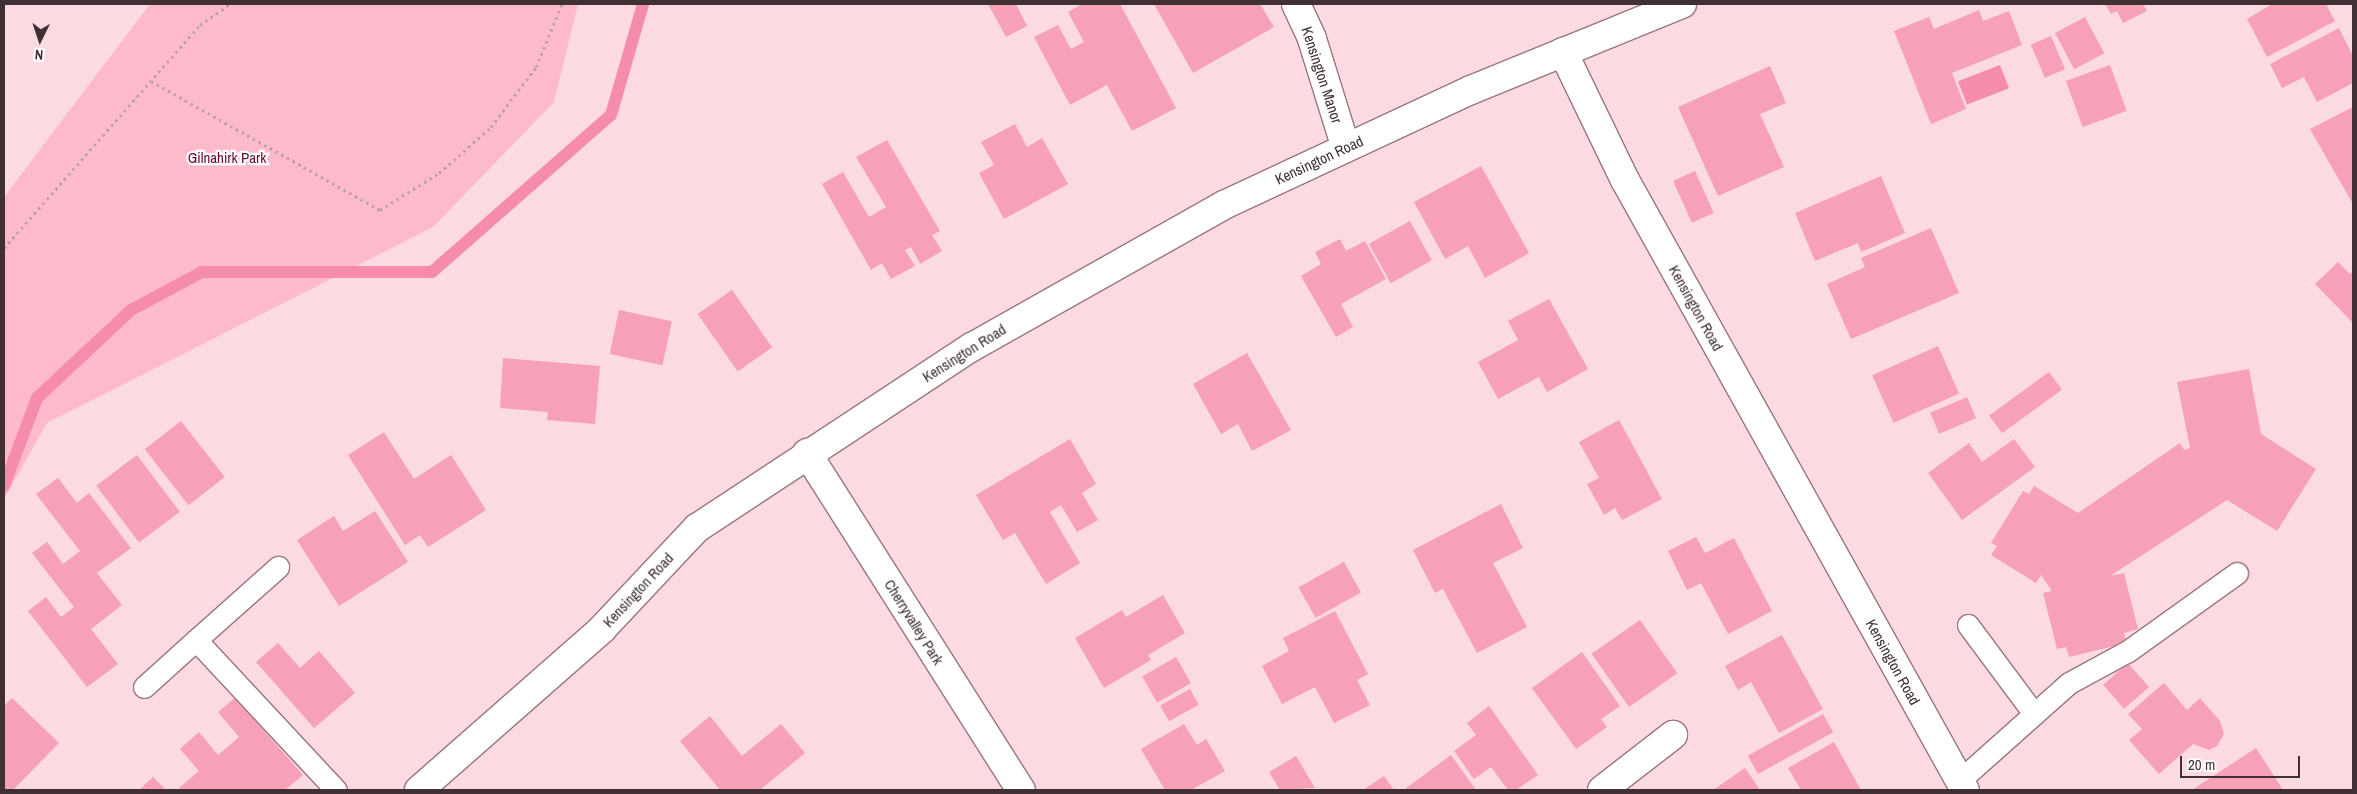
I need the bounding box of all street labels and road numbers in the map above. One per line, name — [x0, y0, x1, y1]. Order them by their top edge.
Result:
street label: Kensington Manor — [1298, 24, 1346, 126]
street label: Kensington Road — [1272, 132, 1366, 188]
street label: Kensington Road — [1665, 262, 1727, 354]
street label: Kensington Road — [919, 320, 1009, 386]
street label: Kensington Road — [599, 549, 677, 631]
street label: Cherryvalley Park — [881, 576, 947, 668]
street label: Kensington Road — [1862, 616, 1924, 708]

